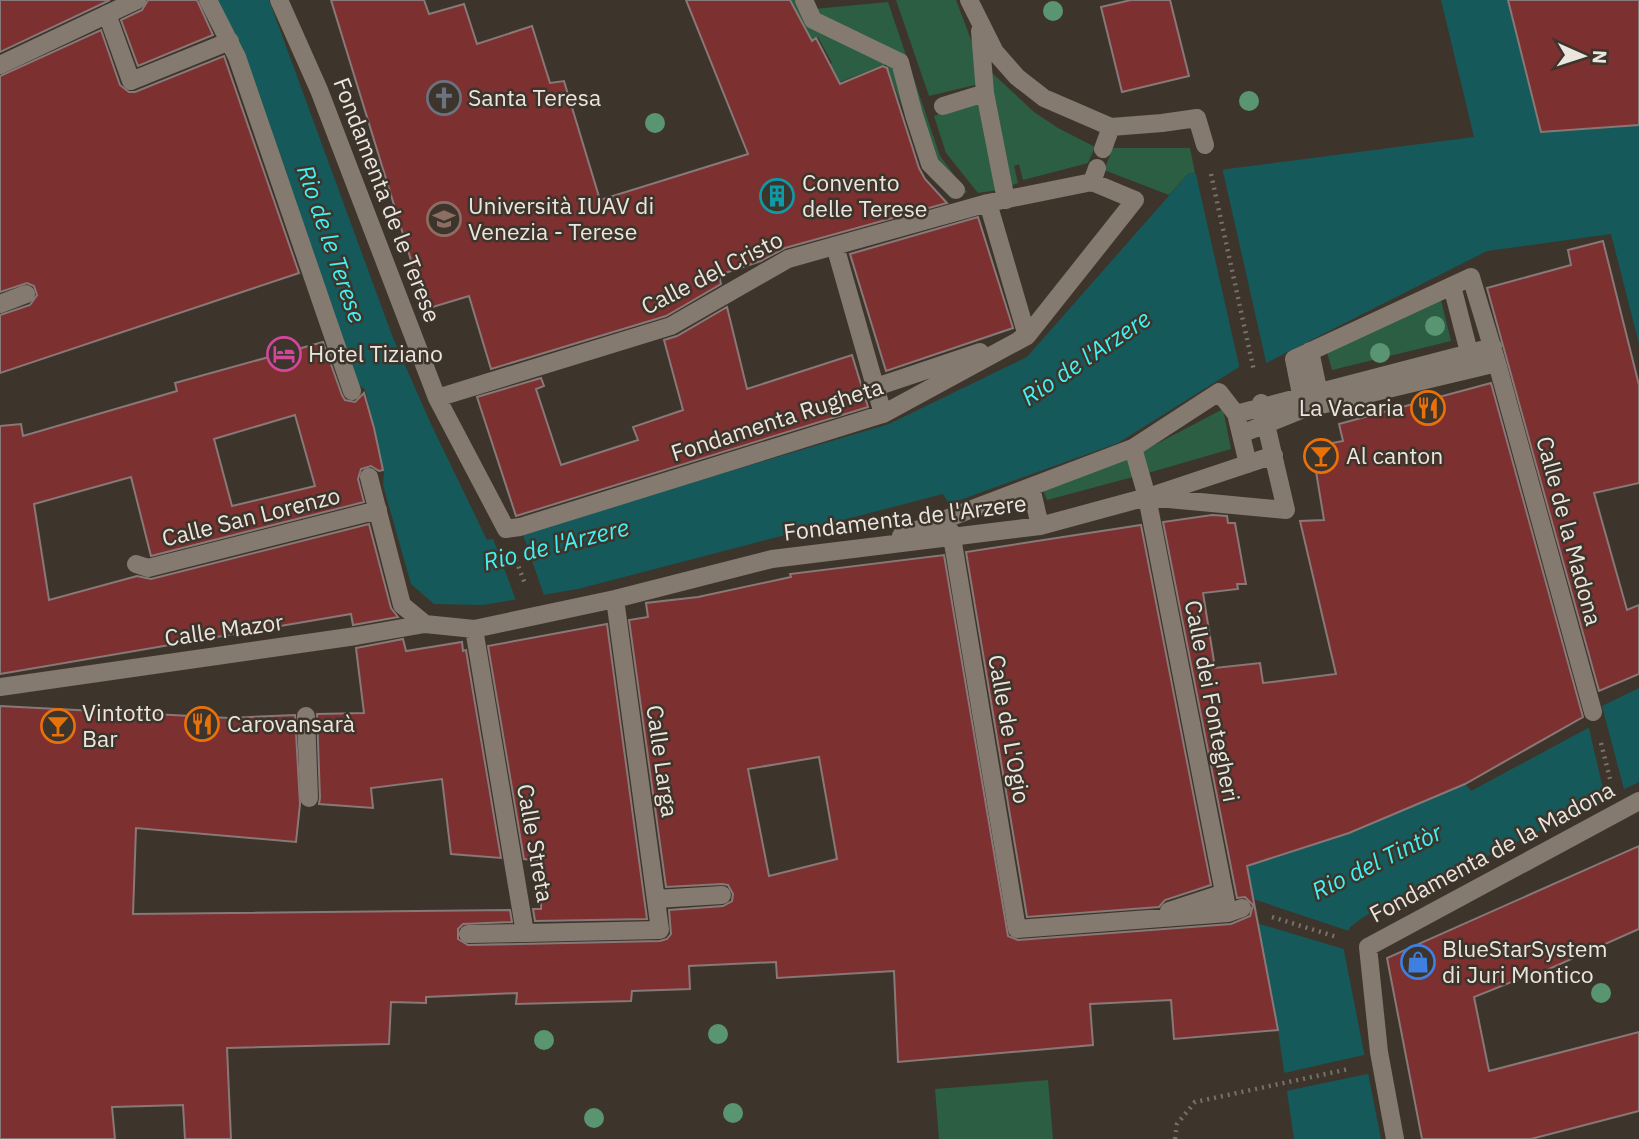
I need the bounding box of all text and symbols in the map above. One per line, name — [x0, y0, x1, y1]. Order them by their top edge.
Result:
north arrow — [1548, 21, 1618, 91]
text: N — [1588, 49, 1612, 64]
street label: Fondamenta de le Terese — [327, 73, 449, 326]
church icon: Santa Teresa — [425, 79, 463, 117]
place label: Santa Teresa — [468, 82, 601, 112]
water label: Rio de le Terese — [290, 161, 374, 327]
place label: Convento delle Terese — [802, 167, 928, 223]
building icon: Convento delle Terese — [758, 177, 796, 215]
place label: Università IUAV di Venezia - Terese — [468, 190, 654, 246]
school or university icon: Università IUAV di Venezia - Terese — [425, 200, 463, 238]
street label: Calle del Cristo — [636, 224, 787, 321]
water label: Rio de l'Arzere — [1015, 302, 1156, 412]
hotel icon: Hotel Tiziano — [265, 335, 303, 373]
place label: Hotel Tiziano — [308, 338, 443, 368]
street label: Fondamenta Rugheta — [667, 371, 887, 468]
restaurant icon: La Vacaria — [1409, 389, 1447, 427]
place label: La Vacaria — [1299, 392, 1404, 422]
street label: Calle de la Madona — [1530, 433, 1610, 629]
bar icon: Al canton — [1302, 437, 1340, 475]
place label: Al canton — [1346, 440, 1443, 470]
street label: Calle San Lorenzo — [159, 479, 343, 553]
street label: Fondamenta de l'Arzere — [782, 487, 1028, 547]
water label: Rio de l'Arzere — [479, 510, 632, 578]
street label: Calle dei Fontegheri — [1179, 597, 1247, 804]
street label: Calle Mazor — [162, 606, 286, 652]
street label: Calle de L'Ogio — [982, 652, 1038, 806]
place label: Vintotto Bar — [82, 697, 164, 753]
street label: Calle Larga — [640, 703, 686, 819]
restaurant icon: Carovansarà — [183, 705, 221, 743]
bar icon: Vintotto Bar — [39, 707, 77, 745]
place label: Carovansarà — [227, 708, 355, 738]
street label: Fondamenta de la Madona — [1364, 774, 1619, 929]
street label: Calle Streta — [511, 781, 561, 904]
water label: Rio del Tintòr — [1306, 815, 1448, 906]
place label: BlueStarSystem di Juri Montico — [1442, 933, 1608, 989]
shop icon: BlueStarSystem di Juri Montico — [1399, 943, 1437, 981]

